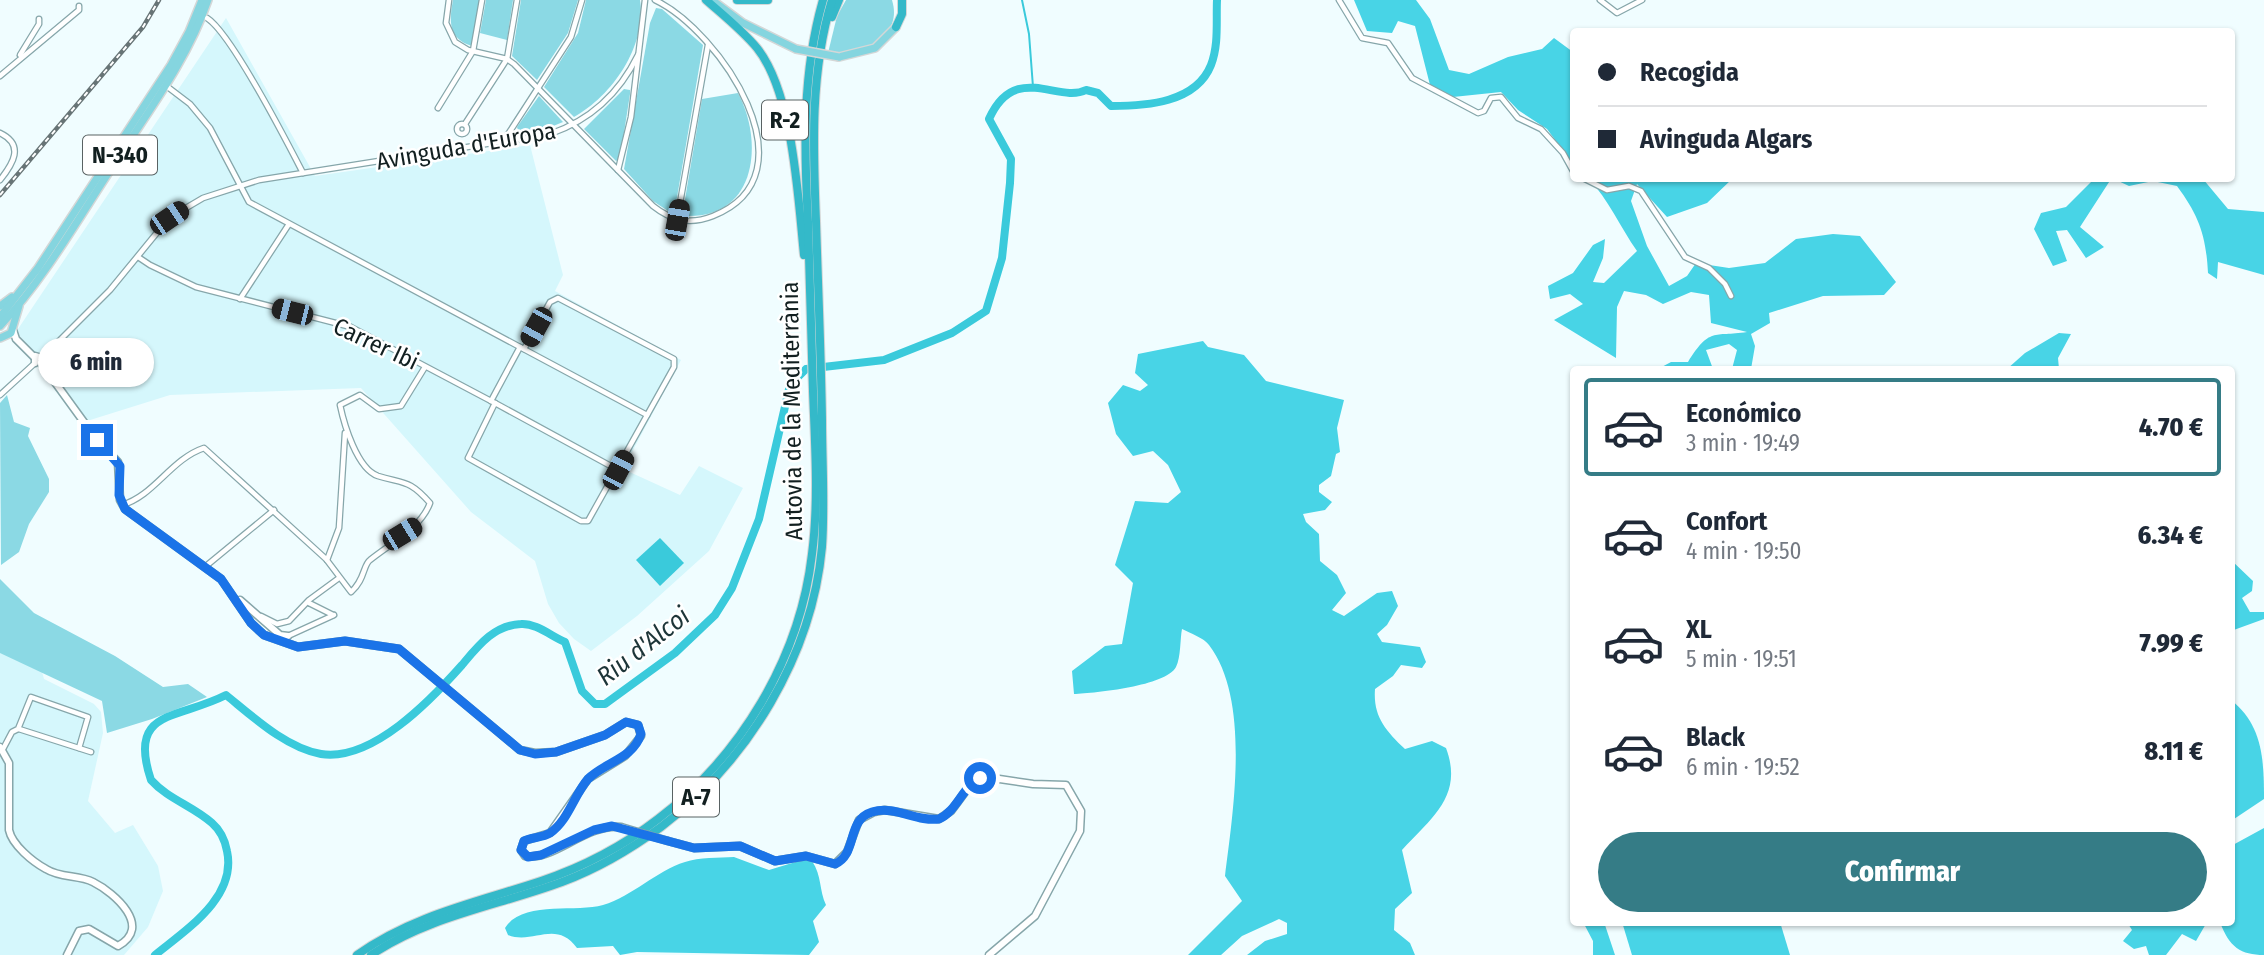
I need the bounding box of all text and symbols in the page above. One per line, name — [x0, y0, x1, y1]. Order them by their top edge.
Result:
text: Recogida — [1640, 57, 1739, 88]
road number: R-2 — [762, 100, 808, 140]
street label: Avinguda d'Europa — [374, 116, 558, 176]
text: Avinguda Algars — [1640, 124, 1812, 155]
road number: N-340 — [83, 136, 157, 174]
car — [664, 197, 691, 243]
car — [146, 198, 193, 238]
street label: Autovia de la Mediterrània — [776, 281, 808, 541]
car — [270, 297, 315, 327]
car — [517, 304, 556, 350]
street label: Carrer Ibi — [329, 312, 423, 376]
callout: 6 min — [39, 338, 155, 388]
text: 6 min — [70, 348, 122, 376]
icon: car — [1602, 396, 1665, 459]
text: Económico — [1686, 398, 1801, 429]
text: 4.70 € — [2139, 412, 2203, 443]
route end — [81, 424, 113, 456]
text: 3 min · 19:49 — [1686, 429, 1800, 457]
car — [599, 447, 638, 493]
icon: car — [1602, 504, 1665, 567]
text: Confort — [1686, 506, 1767, 537]
car — [379, 514, 426, 554]
text: 6.34 € — [2137, 520, 2203, 551]
text: 4 min · 19:50 — [1686, 537, 1801, 565]
water label: Riu d'Alcoi — [591, 600, 696, 692]
icon: car — [1602, 612, 1665, 675]
text: XL — [1686, 614, 1712, 645]
text: 7.99 € — [2140, 628, 2203, 659]
text: 5 min · 19:51 — [1686, 645, 1797, 673]
icon: car — [1602, 720, 1665, 783]
text: Black — [1686, 722, 1745, 753]
text: 8.11 € — [2144, 736, 2203, 767]
text: 6 min · 19:52 — [1686, 753, 1800, 781]
route start — [964, 762, 996, 794]
road number: A-7 — [673, 778, 719, 817]
button: Confirmar — [1598, 832, 2207, 912]

